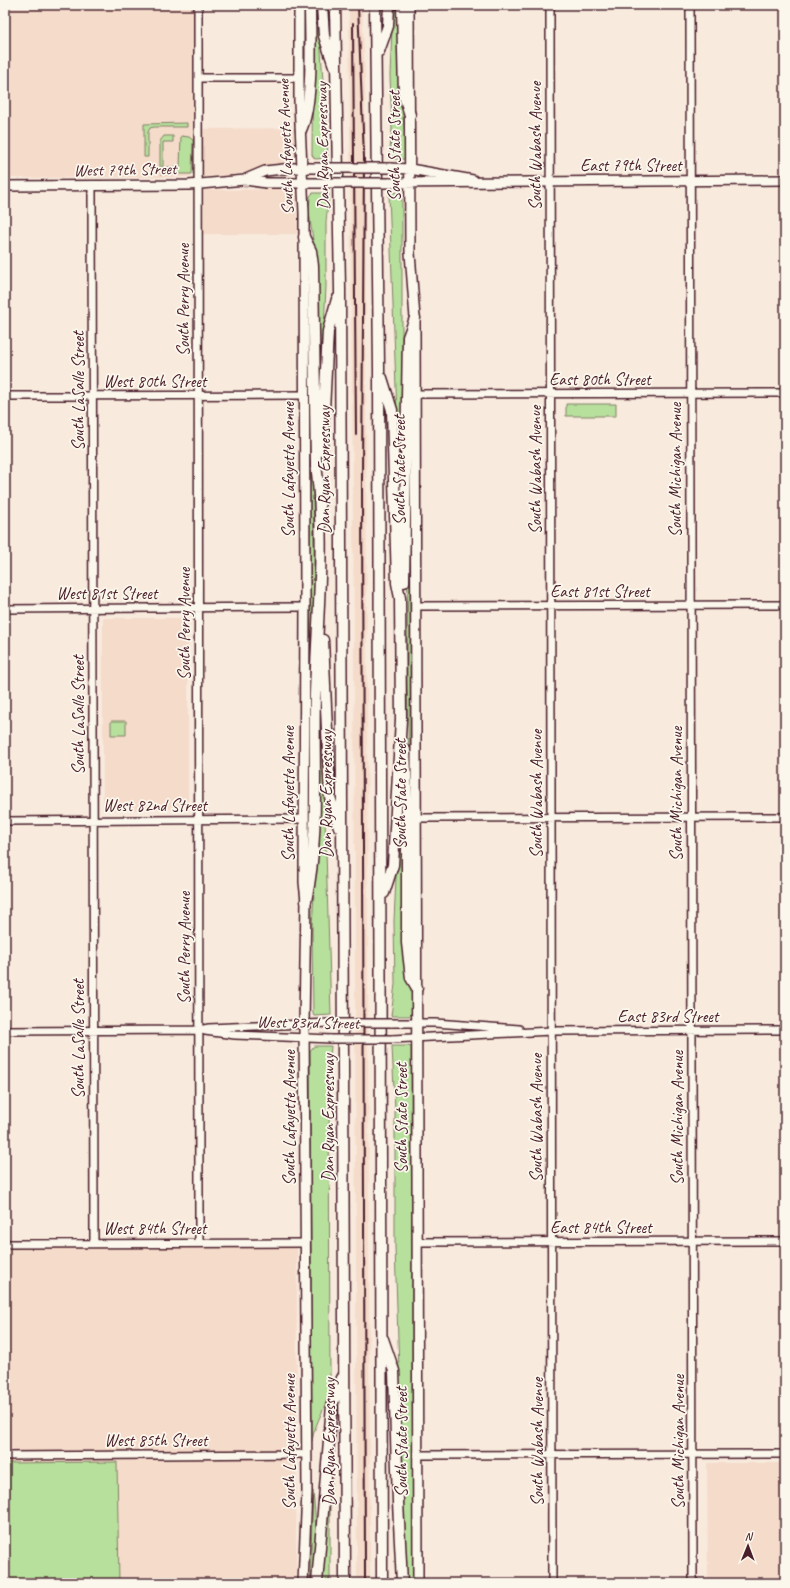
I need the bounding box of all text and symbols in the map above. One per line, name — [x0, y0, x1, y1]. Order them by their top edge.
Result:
street label: South Lafayette Avenue — [273, 78, 298, 215]
street label: South Wabash Avenue — [525, 80, 546, 210]
street label: Dan Ryan Expressway — [311, 81, 334, 210]
street label: South State Street — [384, 88, 405, 201]
street label: East 79th Street — [580, 155, 684, 176]
street label: West 79th Street — [73, 158, 179, 181]
street label: South Perry Avenue — [173, 242, 194, 356]
street label: South LaSalle Street — [68, 329, 89, 451]
street label: East 80th Street — [549, 369, 653, 390]
street label: West 80th Street — [104, 371, 209, 392]
street label: South Lafayette Avenue — [278, 401, 299, 538]
street label: South Michigan Avenue — [665, 401, 686, 537]
street label: South Wabash Avenue — [525, 404, 546, 534]
street label: Dan Ryan Expressway — [314, 405, 335, 534]
street label: South State Street — [389, 412, 410, 525]
street label: South Perry Avenue — [174, 566, 195, 680]
street label: East 81st Street — [550, 581, 652, 602]
street label: West 81st Street — [57, 583, 160, 604]
street label: South LaSalle Street — [68, 653, 89, 775]
street label: South Lafayette Avenue — [278, 725, 299, 862]
street label: South Michigan Avenue — [666, 725, 687, 861]
street label: South Wabash Avenue — [526, 728, 547, 858]
street label: Dan Ryan Expressway — [316, 729, 337, 858]
street label: South State Street — [390, 736, 411, 849]
street label: West 82nd Street — [103, 795, 209, 816]
street label: South Perry Avenue — [174, 890, 195, 1004]
street label: South LaSalle Street — [68, 977, 89, 1099]
street label: East 83rd Street — [618, 1006, 721, 1027]
street label: West 83rd Street — [257, 1011, 362, 1034]
street label: South Lafayette Avenue — [279, 1049, 300, 1186]
street label: South Michigan Avenue — [667, 1049, 688, 1185]
street label: South Wabash Avenue — [526, 1052, 547, 1182]
street label: Dan Ryan Expressway — [318, 1053, 339, 1182]
street label: South State Street — [391, 1060, 412, 1173]
street label: East 84th Street — [550, 1217, 654, 1238]
street label: West 84th Street — [104, 1218, 209, 1239]
street label: South Lafayette Avenue — [279, 1373, 300, 1510]
street label: South Michigan Avenue — [668, 1373, 689, 1509]
street label: South Wabash Avenue — [527, 1376, 548, 1506]
street label: Dan Ryan Expressway — [319, 1377, 340, 1506]
street label: South State Street — [391, 1384, 412, 1497]
street label: West 85th Street — [105, 1430, 210, 1451]
north arrow — [728, 1526, 768, 1566]
text: N — [745, 1529, 754, 1543]

